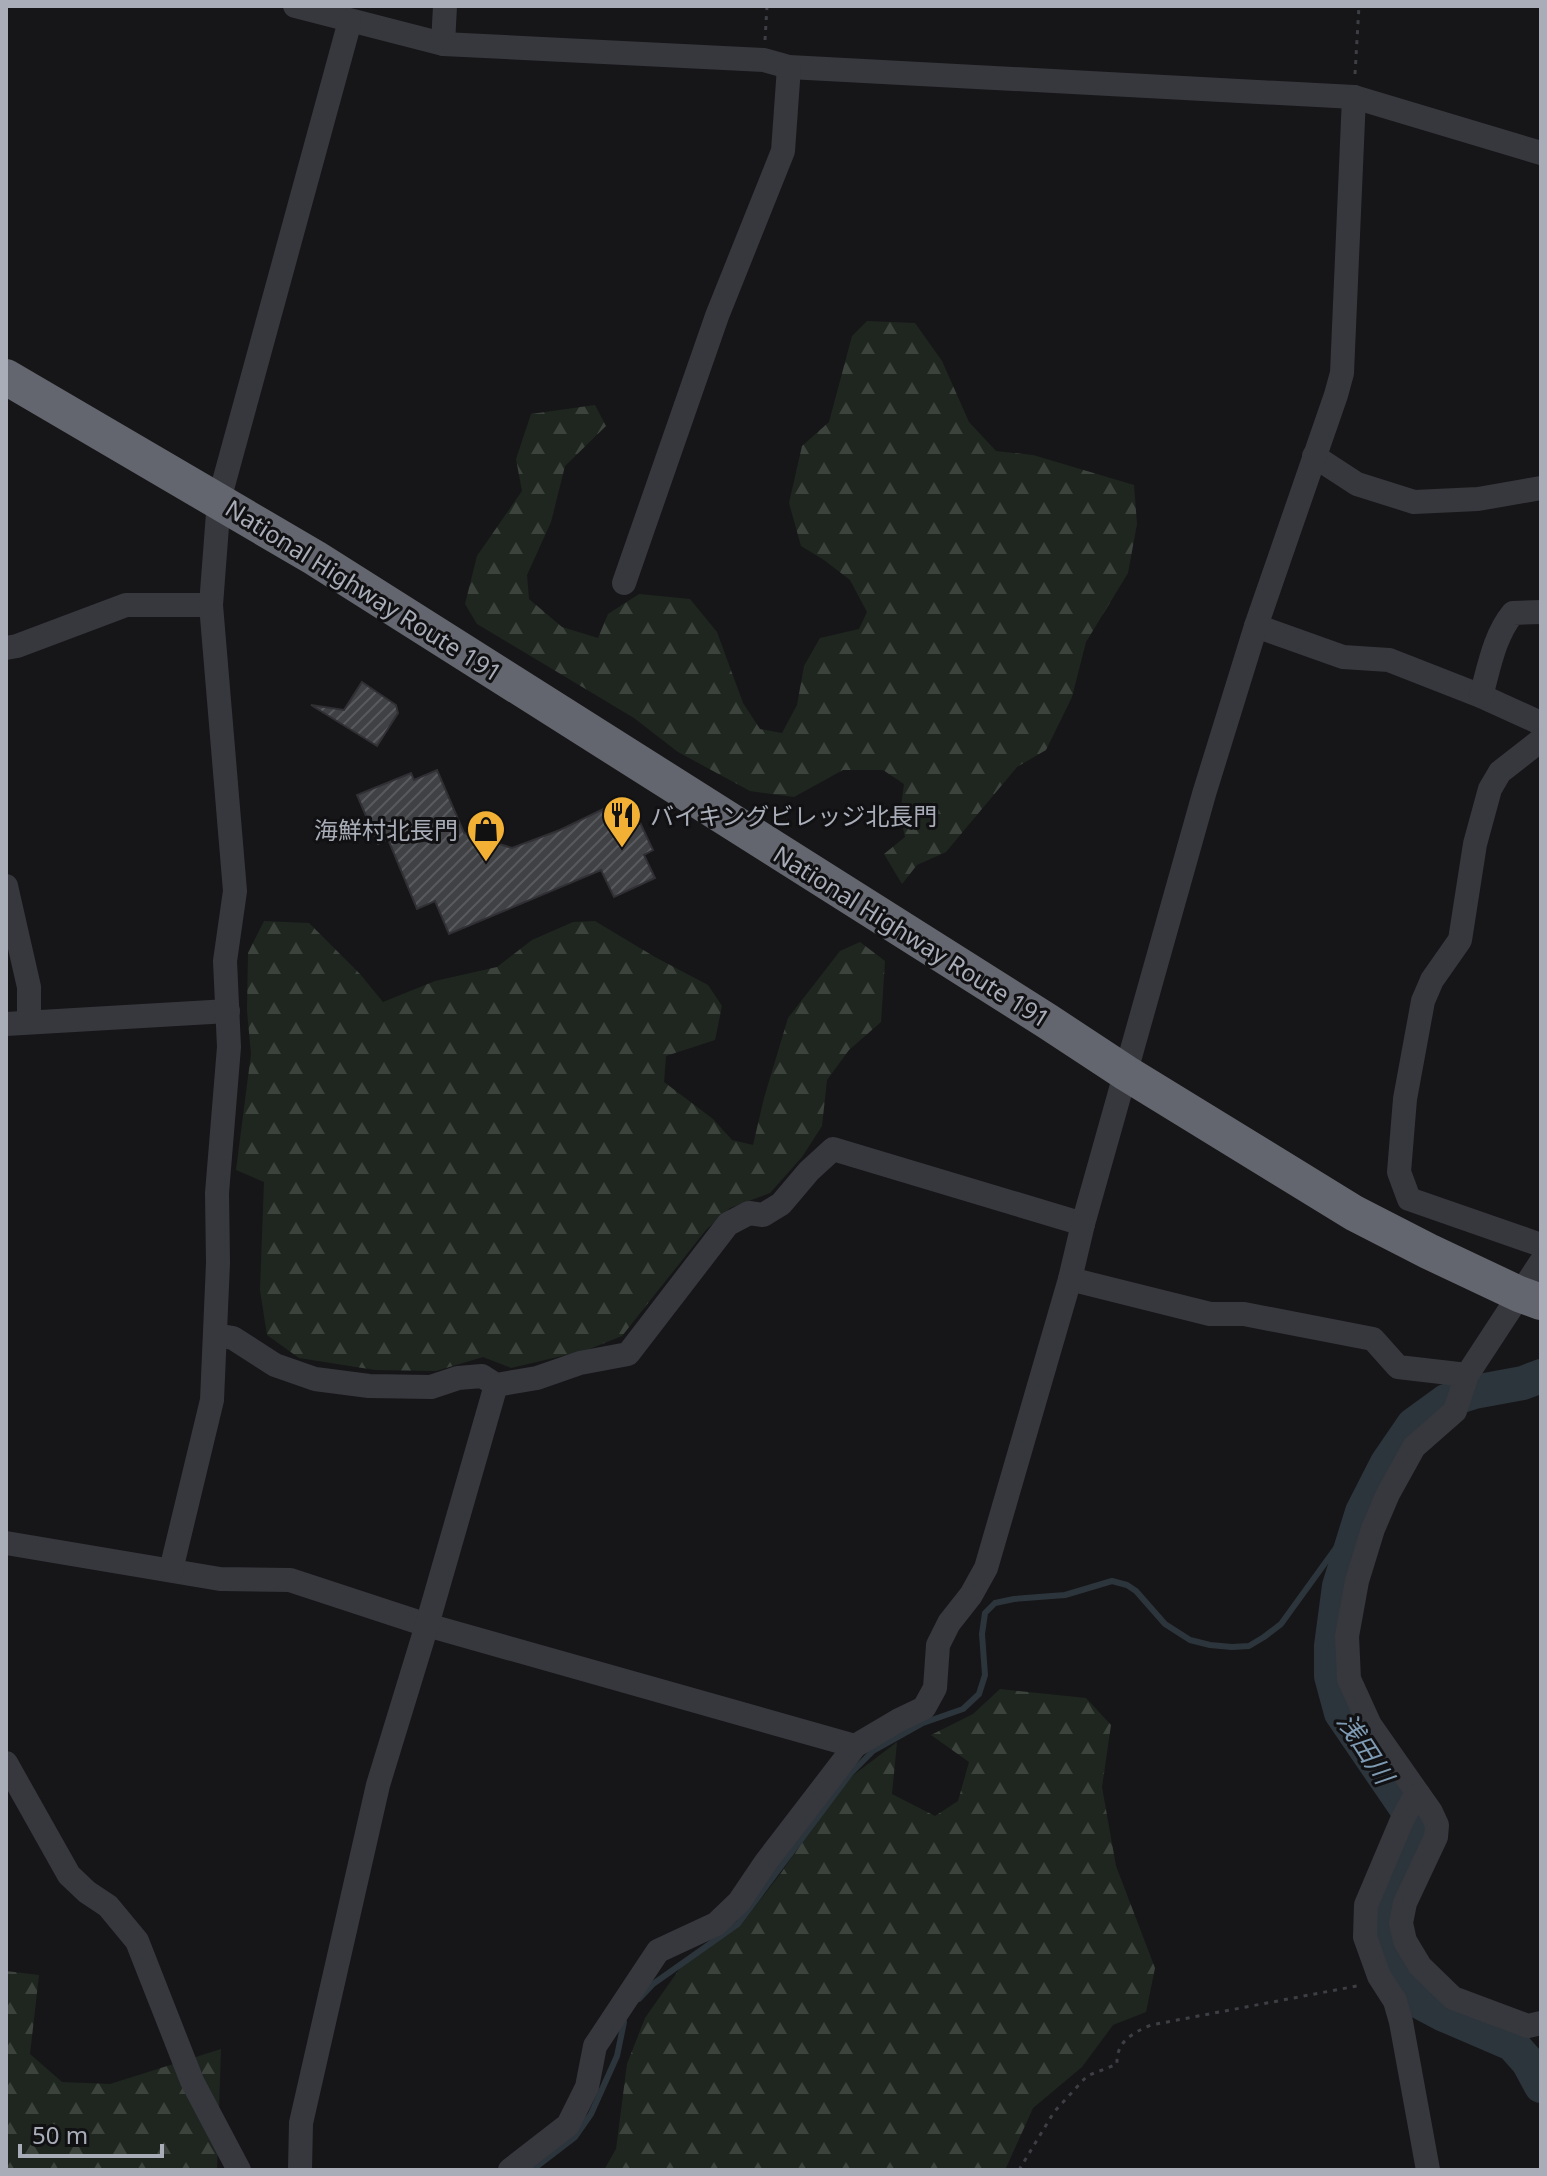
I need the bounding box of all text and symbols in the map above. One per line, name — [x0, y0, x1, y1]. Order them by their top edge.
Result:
street label: National Highway Route 191 — [220, 491, 508, 689]
restaurant icon: バイキングビレッジ北長門 — [601, 794, 643, 849]
place label: バイキングビレッジ北長門 — [650, 799, 937, 832]
shop icon: 海鮮村北長門 — [465, 808, 507, 863]
place label: 海鮮村北長門 — [314, 813, 458, 846]
street label: National Highway Route 191 — [768, 837, 1056, 1035]
water label: 浅田川 — [1330, 1705, 1404, 1793]
scale bar — [20, 2108, 162, 2158]
text: 50 m — [32, 2118, 88, 2151]

